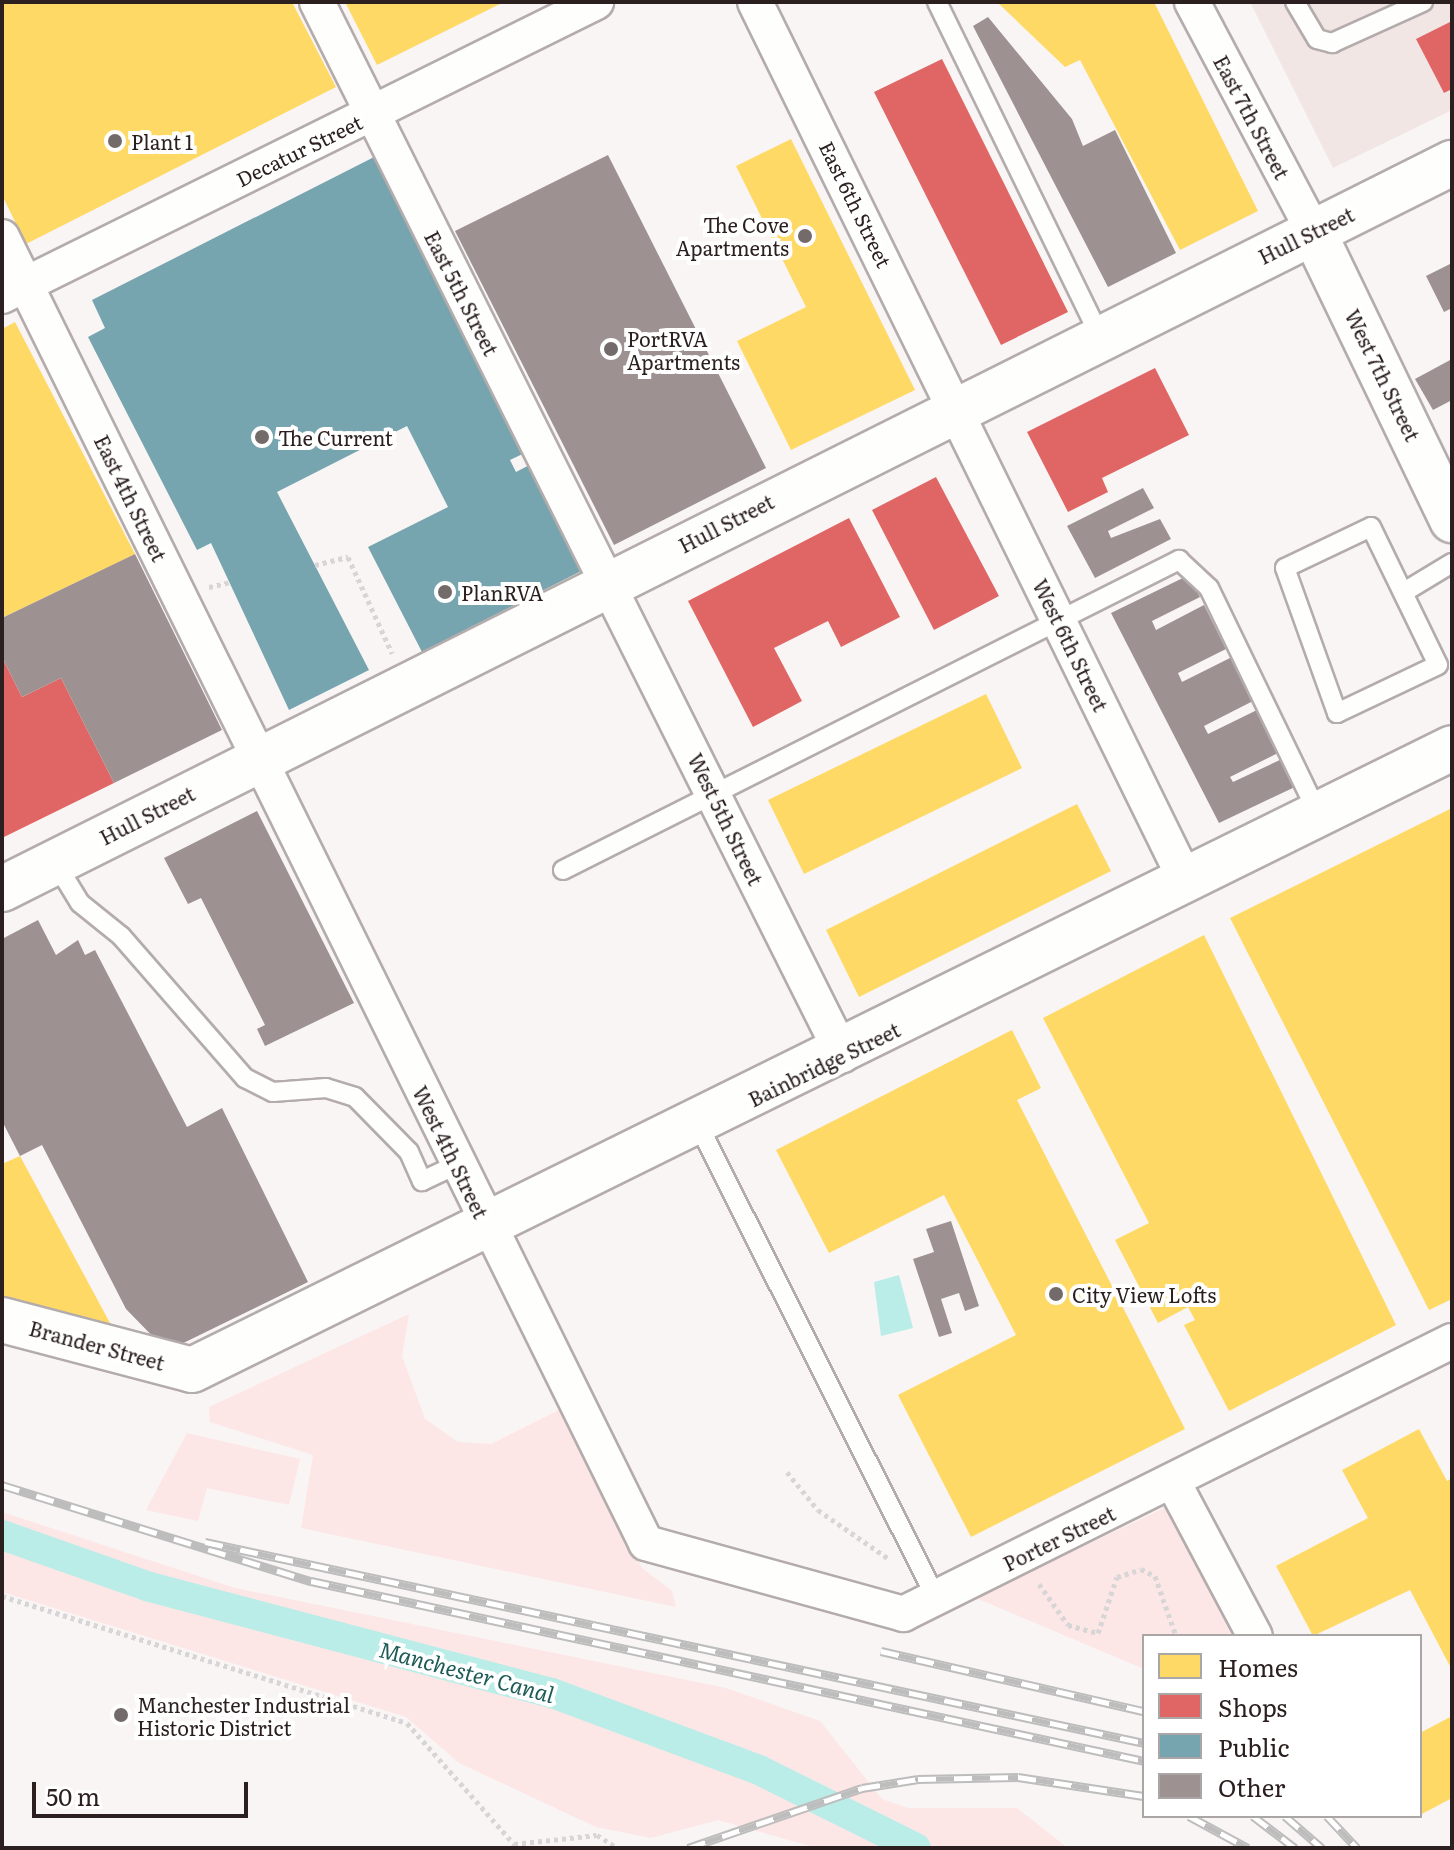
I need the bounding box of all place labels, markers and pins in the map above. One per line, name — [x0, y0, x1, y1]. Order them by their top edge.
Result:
place label: Plant 1 — [131, 129, 193, 153]
marker: Plant 1 — [106, 132, 124, 150]
place label: The Cove Apartments — [676, 212, 789, 259]
marker: The Cove Apartments — [796, 227, 814, 245]
place label: PortRVA Apartments — [627, 326, 740, 373]
marker: PortRVA Apartments — [602, 340, 620, 358]
place label: The Current — [278, 425, 393, 449]
marker: The Current — [253, 428, 271, 446]
place label: PlanRVA — [461, 580, 543, 604]
marker: PlanRVA — [436, 583, 454, 601]
place label: City View Lofts — [1072, 1282, 1216, 1306]
marker: City View Lofts — [1047, 1285, 1065, 1303]
place label: Manchester Industrial Historic District — [137, 1692, 350, 1739]
marker: Manchester Industrial Historic District — [112, 1706, 130, 1724]

